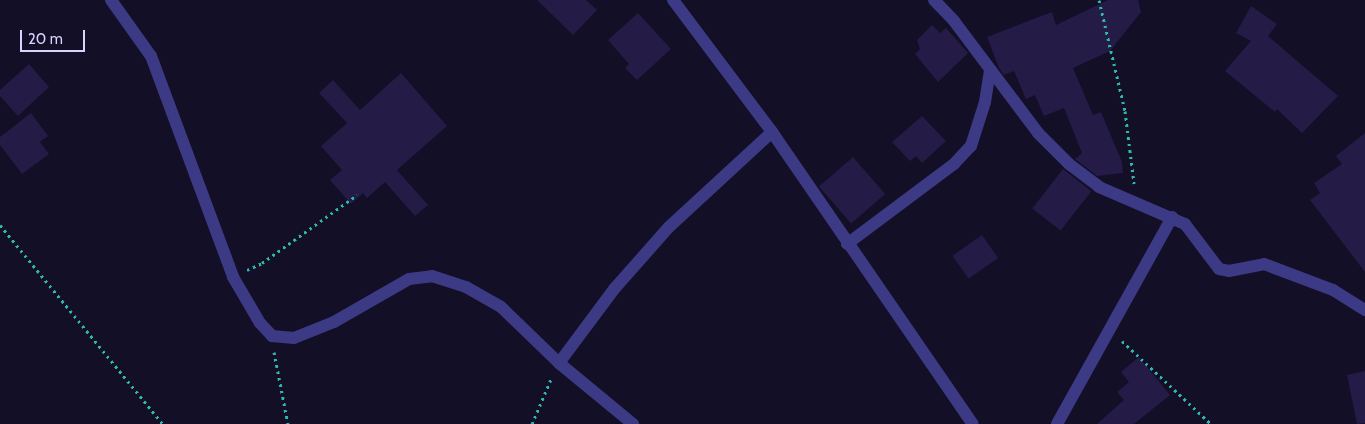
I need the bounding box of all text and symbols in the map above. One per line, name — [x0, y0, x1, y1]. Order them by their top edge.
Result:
scale bar — [22, 20, 88, 52]
text: 20 m — [28, 30, 63, 48]

